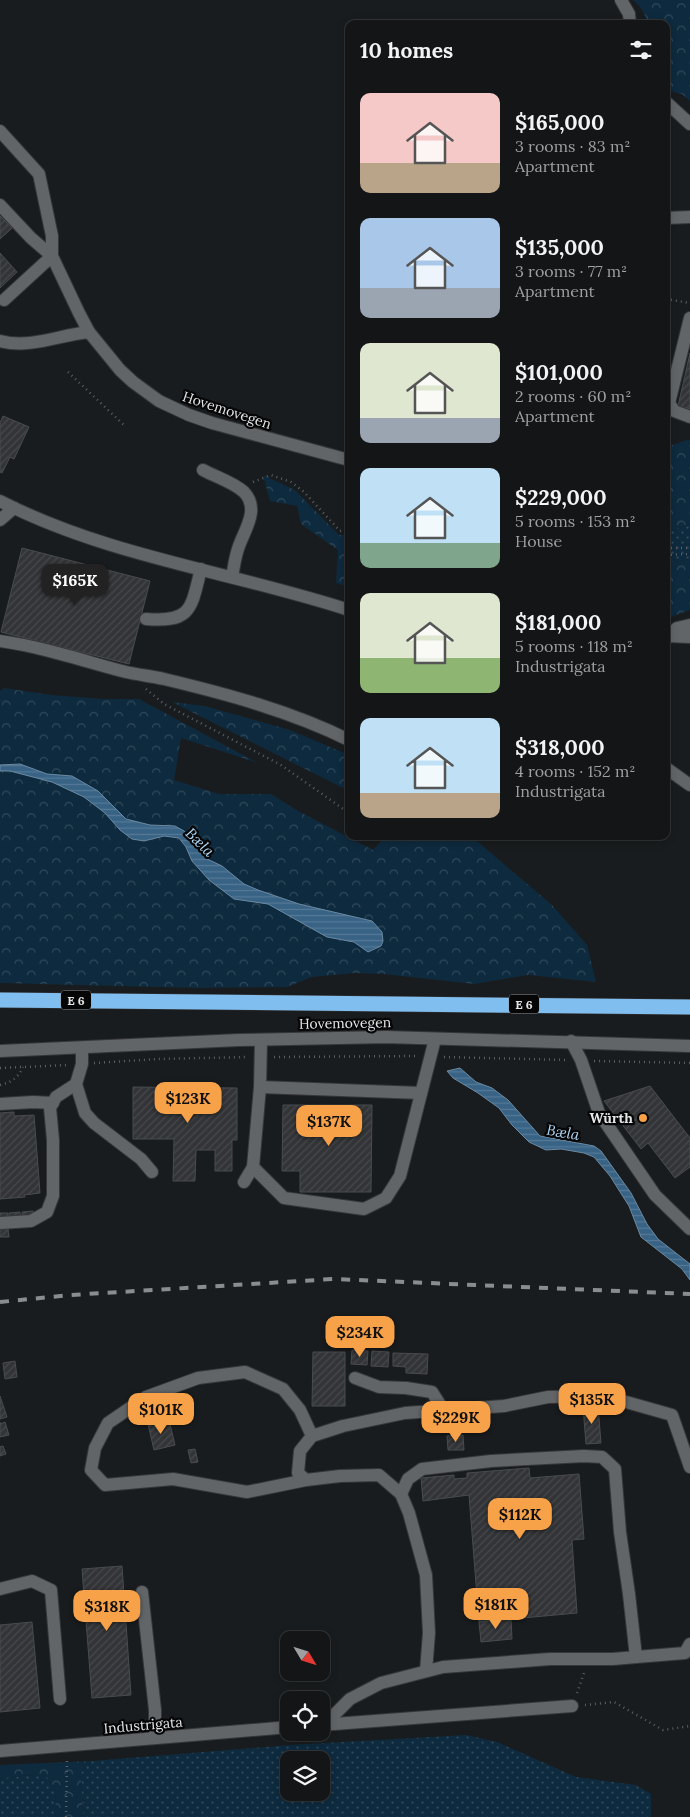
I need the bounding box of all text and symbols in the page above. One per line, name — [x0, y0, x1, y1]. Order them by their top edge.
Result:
icon: filters — [627, 36, 655, 64]
text: 10 homes — [360, 37, 453, 64]
text: $165,000 — [515, 109, 604, 136]
icon: home — [400, 113, 460, 173]
text: 3 rooms · 83 m² — [515, 136, 630, 156]
text: Apartment — [515, 156, 595, 176]
text: $135,000 — [515, 234, 604, 261]
icon: home — [400, 238, 460, 298]
text: 3 rooms · 77 m² — [515, 261, 627, 281]
text: Apartment — [515, 281, 595, 301]
text: $101,000 — [515, 359, 603, 386]
icon: home — [400, 363, 460, 423]
text: 2 rooms · 60 m² — [515, 386, 631, 406]
street label: Hovemovegen — [180, 387, 274, 433]
text: Apartment — [515, 406, 595, 426]
text: $229,000 — [515, 484, 607, 511]
icon: home — [400, 488, 460, 548]
text: 5 rooms · 153 m² — [515, 511, 636, 531]
text: House — [515, 531, 562, 551]
pin: $165K — [40, 564, 110, 606]
text: $165K — [52, 570, 98, 590]
text: $181,000 — [515, 609, 601, 636]
icon: home — [400, 613, 460, 673]
text: 5 rooms · 118 m² — [515, 636, 633, 656]
text: Industrigata — [515, 656, 606, 676]
text: $318,000 — [515, 734, 605, 761]
icon: home — [400, 738, 460, 798]
text: 4 rooms · 152 m² — [515, 761, 635, 781]
text: Industrigata — [515, 781, 606, 801]
water label: Bæla — [182, 824, 219, 861]
road number: E 6 — [61, 990, 91, 1010]
road number: E 6 — [509, 994, 539, 1014]
street label: Hovemovegen — [299, 1013, 392, 1033]
pin: $123K — [153, 1082, 223, 1124]
text: $123K — [166, 1088, 210, 1108]
pin: $137K — [294, 1104, 364, 1147]
place label: Würth — [590, 1109, 633, 1127]
text: $137K — [307, 1111, 351, 1131]
marker: Würth — [637, 1112, 649, 1124]
water label: Bæla — [545, 1120, 582, 1144]
pin: $234K — [325, 1316, 395, 1358]
text: $234K — [336, 1322, 384, 1342]
pin: $135K — [557, 1382, 627, 1425]
text: $135K — [570, 1389, 614, 1409]
pin: $101K — [126, 1392, 196, 1435]
text: $101K — [139, 1399, 183, 1419]
pin: $229K — [421, 1400, 491, 1443]
text: $229K — [432, 1407, 480, 1427]
pin: $112K — [485, 1498, 555, 1540]
text: $112K — [499, 1504, 541, 1524]
pin: $181K — [461, 1588, 531, 1630]
pin: $318K — [72, 1590, 142, 1632]
text: $181K — [475, 1594, 517, 1614]
text: $318K — [84, 1596, 130, 1616]
north arrow — [280, 1631, 330, 1681]
map controls — [280, 1631, 330, 1801]
button: locate — [280, 1691, 330, 1741]
street label: Industrigata — [103, 1713, 183, 1737]
button: layers — [280, 1751, 330, 1801]

